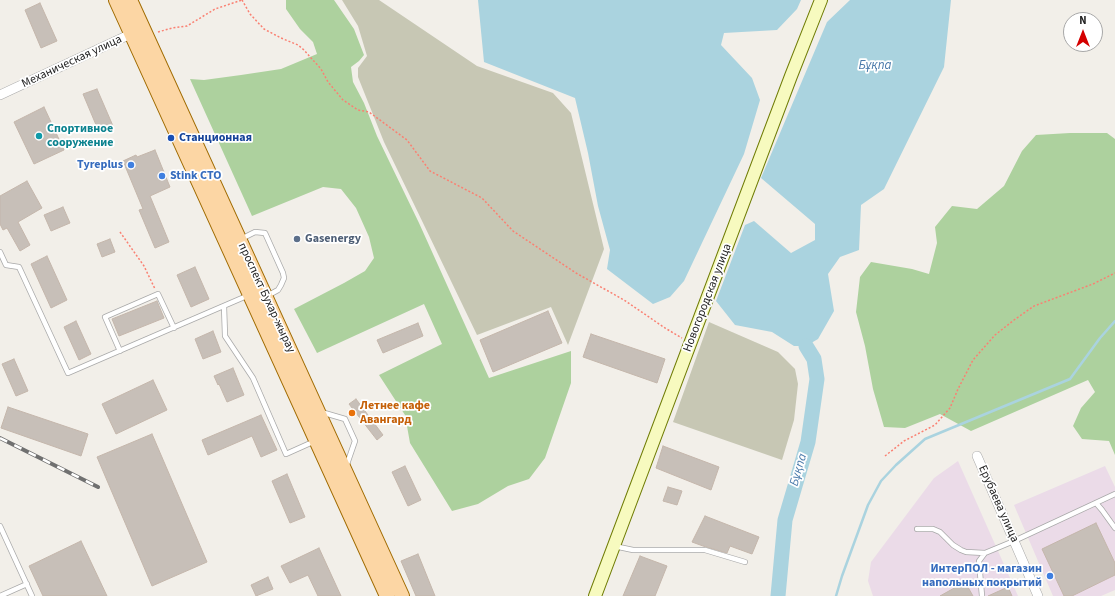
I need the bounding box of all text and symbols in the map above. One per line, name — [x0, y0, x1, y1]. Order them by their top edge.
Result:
north arrow — [1063, 12, 1103, 52]
text: N — [1079, 13, 1087, 28]
street label: Механическая улица — [20, 32, 124, 92]
water label: Бұқпа — [858, 58, 892, 74]
place label: Спортивное сооружение — [47, 122, 114, 150]
marker: Спортивное сооружение — [34, 131, 44, 141]
place label: Станционная — [179, 131, 252, 145]
marker: Станционная — [166, 133, 176, 143]
place label: Tyreplus — [77, 158, 123, 172]
marker: Tyreplus — [126, 160, 136, 170]
place label: Stink СТО — [170, 169, 221, 183]
marker: Stink СТО — [157, 171, 167, 181]
place label: Gasenergy — [305, 232, 361, 246]
marker: Gasenergy — [292, 234, 302, 244]
street label: проспект Бухар-жырау — [234, 241, 298, 355]
street label: Новогородская улица — [681, 242, 735, 354]
place label: Летнее кафе Авангард — [360, 399, 430, 427]
marker: Летнее кафе Авангард — [347, 408, 357, 418]
water label: Бұқпа — [787, 452, 811, 488]
street label: Ерубаева улица — [975, 463, 1021, 545]
place label: ИнтерПОЛ - магазин напольных покрытий — [922, 562, 1042, 590]
marker: ИнтерПОЛ - магазин напольных покрытий — [1045, 571, 1055, 581]

